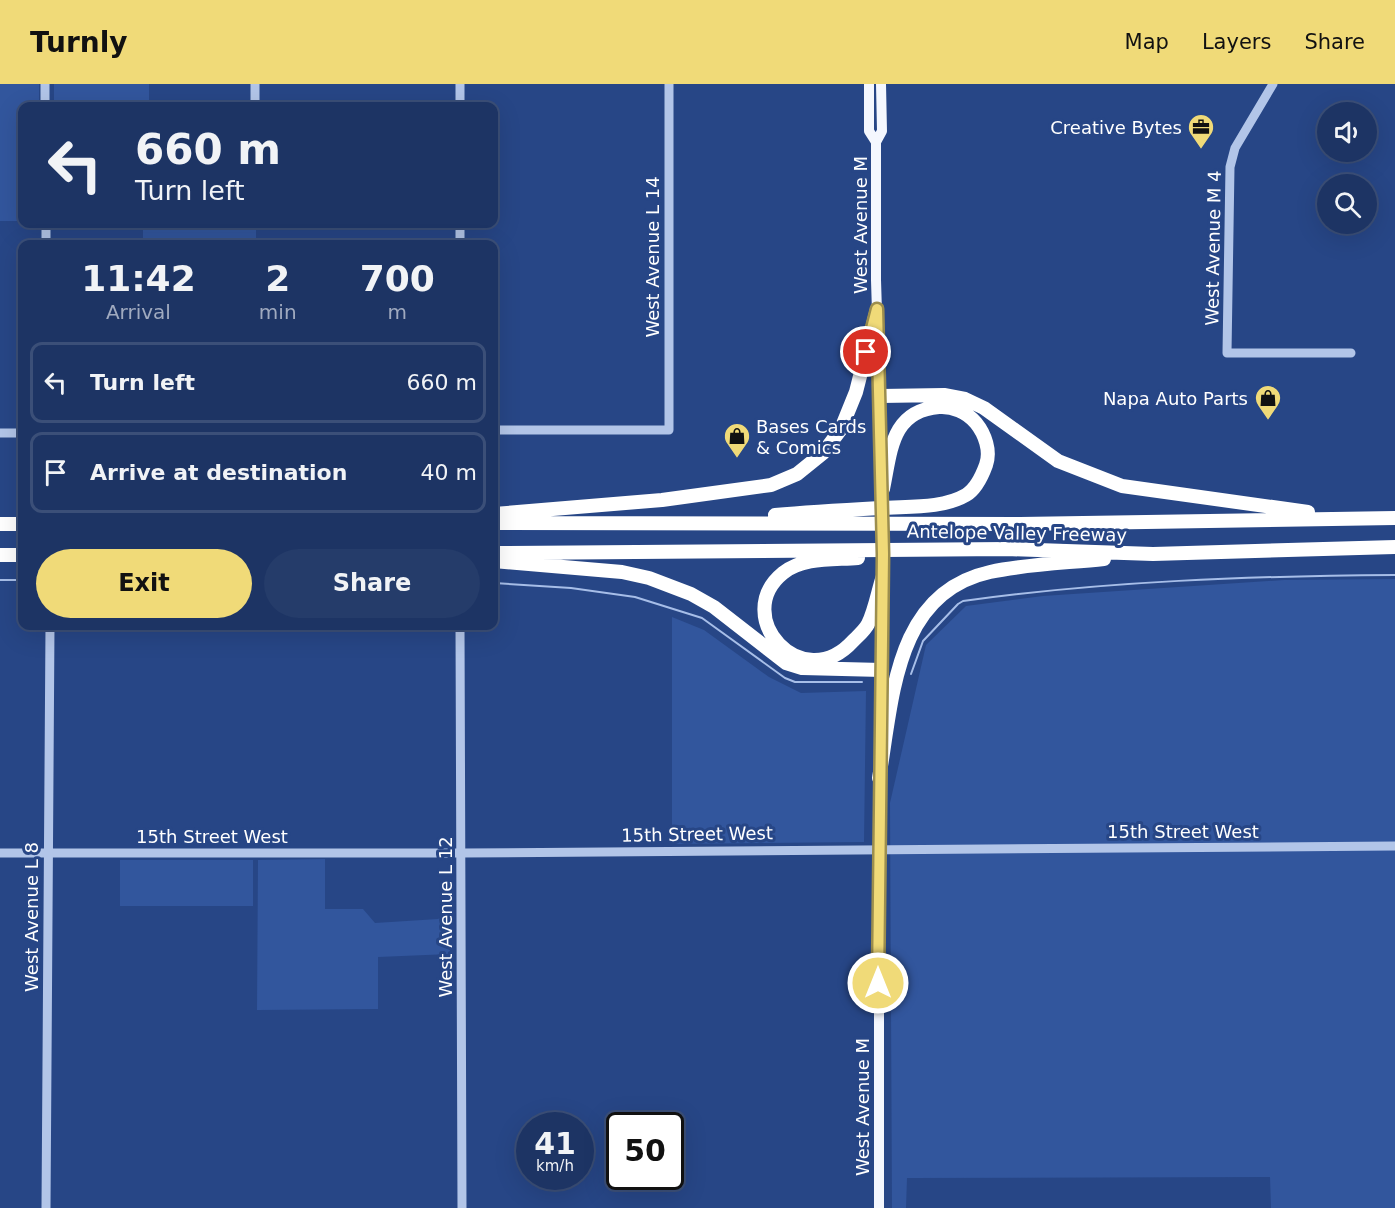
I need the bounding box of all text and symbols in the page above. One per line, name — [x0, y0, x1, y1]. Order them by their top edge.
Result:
text: Turnly — [30, 26, 128, 59]
text: Map — [1125, 30, 1169, 54]
text: Layers — [1202, 30, 1271, 54]
text: Share — [1304, 30, 1365, 54]
map controls — [1317, 102, 1377, 234]
button: sound — [1317, 102, 1377, 162]
office icon: Creative Bytes — [1186, 112, 1216, 150]
place label: Creative Bytes — [1050, 117, 1182, 138]
text: 660 m — [135, 125, 281, 174]
icon: left — [36, 126, 114, 204]
street label: West Avenue M — [850, 156, 871, 294]
street label: West Avenue M 4 — [1201, 170, 1225, 326]
button: search — [1317, 174, 1377, 234]
text: Turn left — [135, 175, 245, 206]
street label: West Avenue L 14 — [642, 176, 663, 338]
text: 11:42 — [81, 258, 196, 299]
text: 2 — [265, 258, 290, 299]
text: 700 — [360, 258, 435, 299]
text: Arrival — [106, 300, 171, 324]
text: min — [259, 300, 297, 324]
text: m — [388, 300, 407, 324]
pin — [840, 326, 891, 377]
icon: arrive — [849, 335, 882, 368]
icon: left — [39, 366, 72, 399]
text: Turn left — [90, 370, 195, 395]
text: 660 m — [407, 370, 477, 395]
shop icon: Napa Auto Parts — [1253, 383, 1283, 421]
place label: Napa Auto Parts — [1103, 388, 1248, 409]
place label: Bases Cards & Comics — [756, 416, 866, 458]
shop icon: Bases Cards & Comics — [722, 421, 752, 459]
icon: arrive — [39, 456, 72, 489]
text: Arrive at destination — [90, 460, 347, 485]
text: 40 m — [421, 460, 477, 485]
street label: Antelope Valley Freeway — [907, 521, 1128, 545]
button: Exit — [36, 549, 252, 618]
button: Share — [264, 549, 480, 618]
street label: 15th Street West — [1107, 821, 1259, 842]
street label: 15th Street West — [621, 822, 773, 846]
street label: 15th Street West — [136, 826, 288, 847]
street label: West Avenue L 12 — [435, 836, 456, 998]
street label: West Avenue L 8 — [21, 842, 42, 992]
position arrow — [846, 951, 910, 1015]
street label: West Avenue M — [852, 1038, 873, 1176]
speed limit sign: 50 — [606, 1112, 684, 1190]
text: 41 — [534, 1126, 576, 1161]
text: km/h — [536, 1157, 574, 1175]

